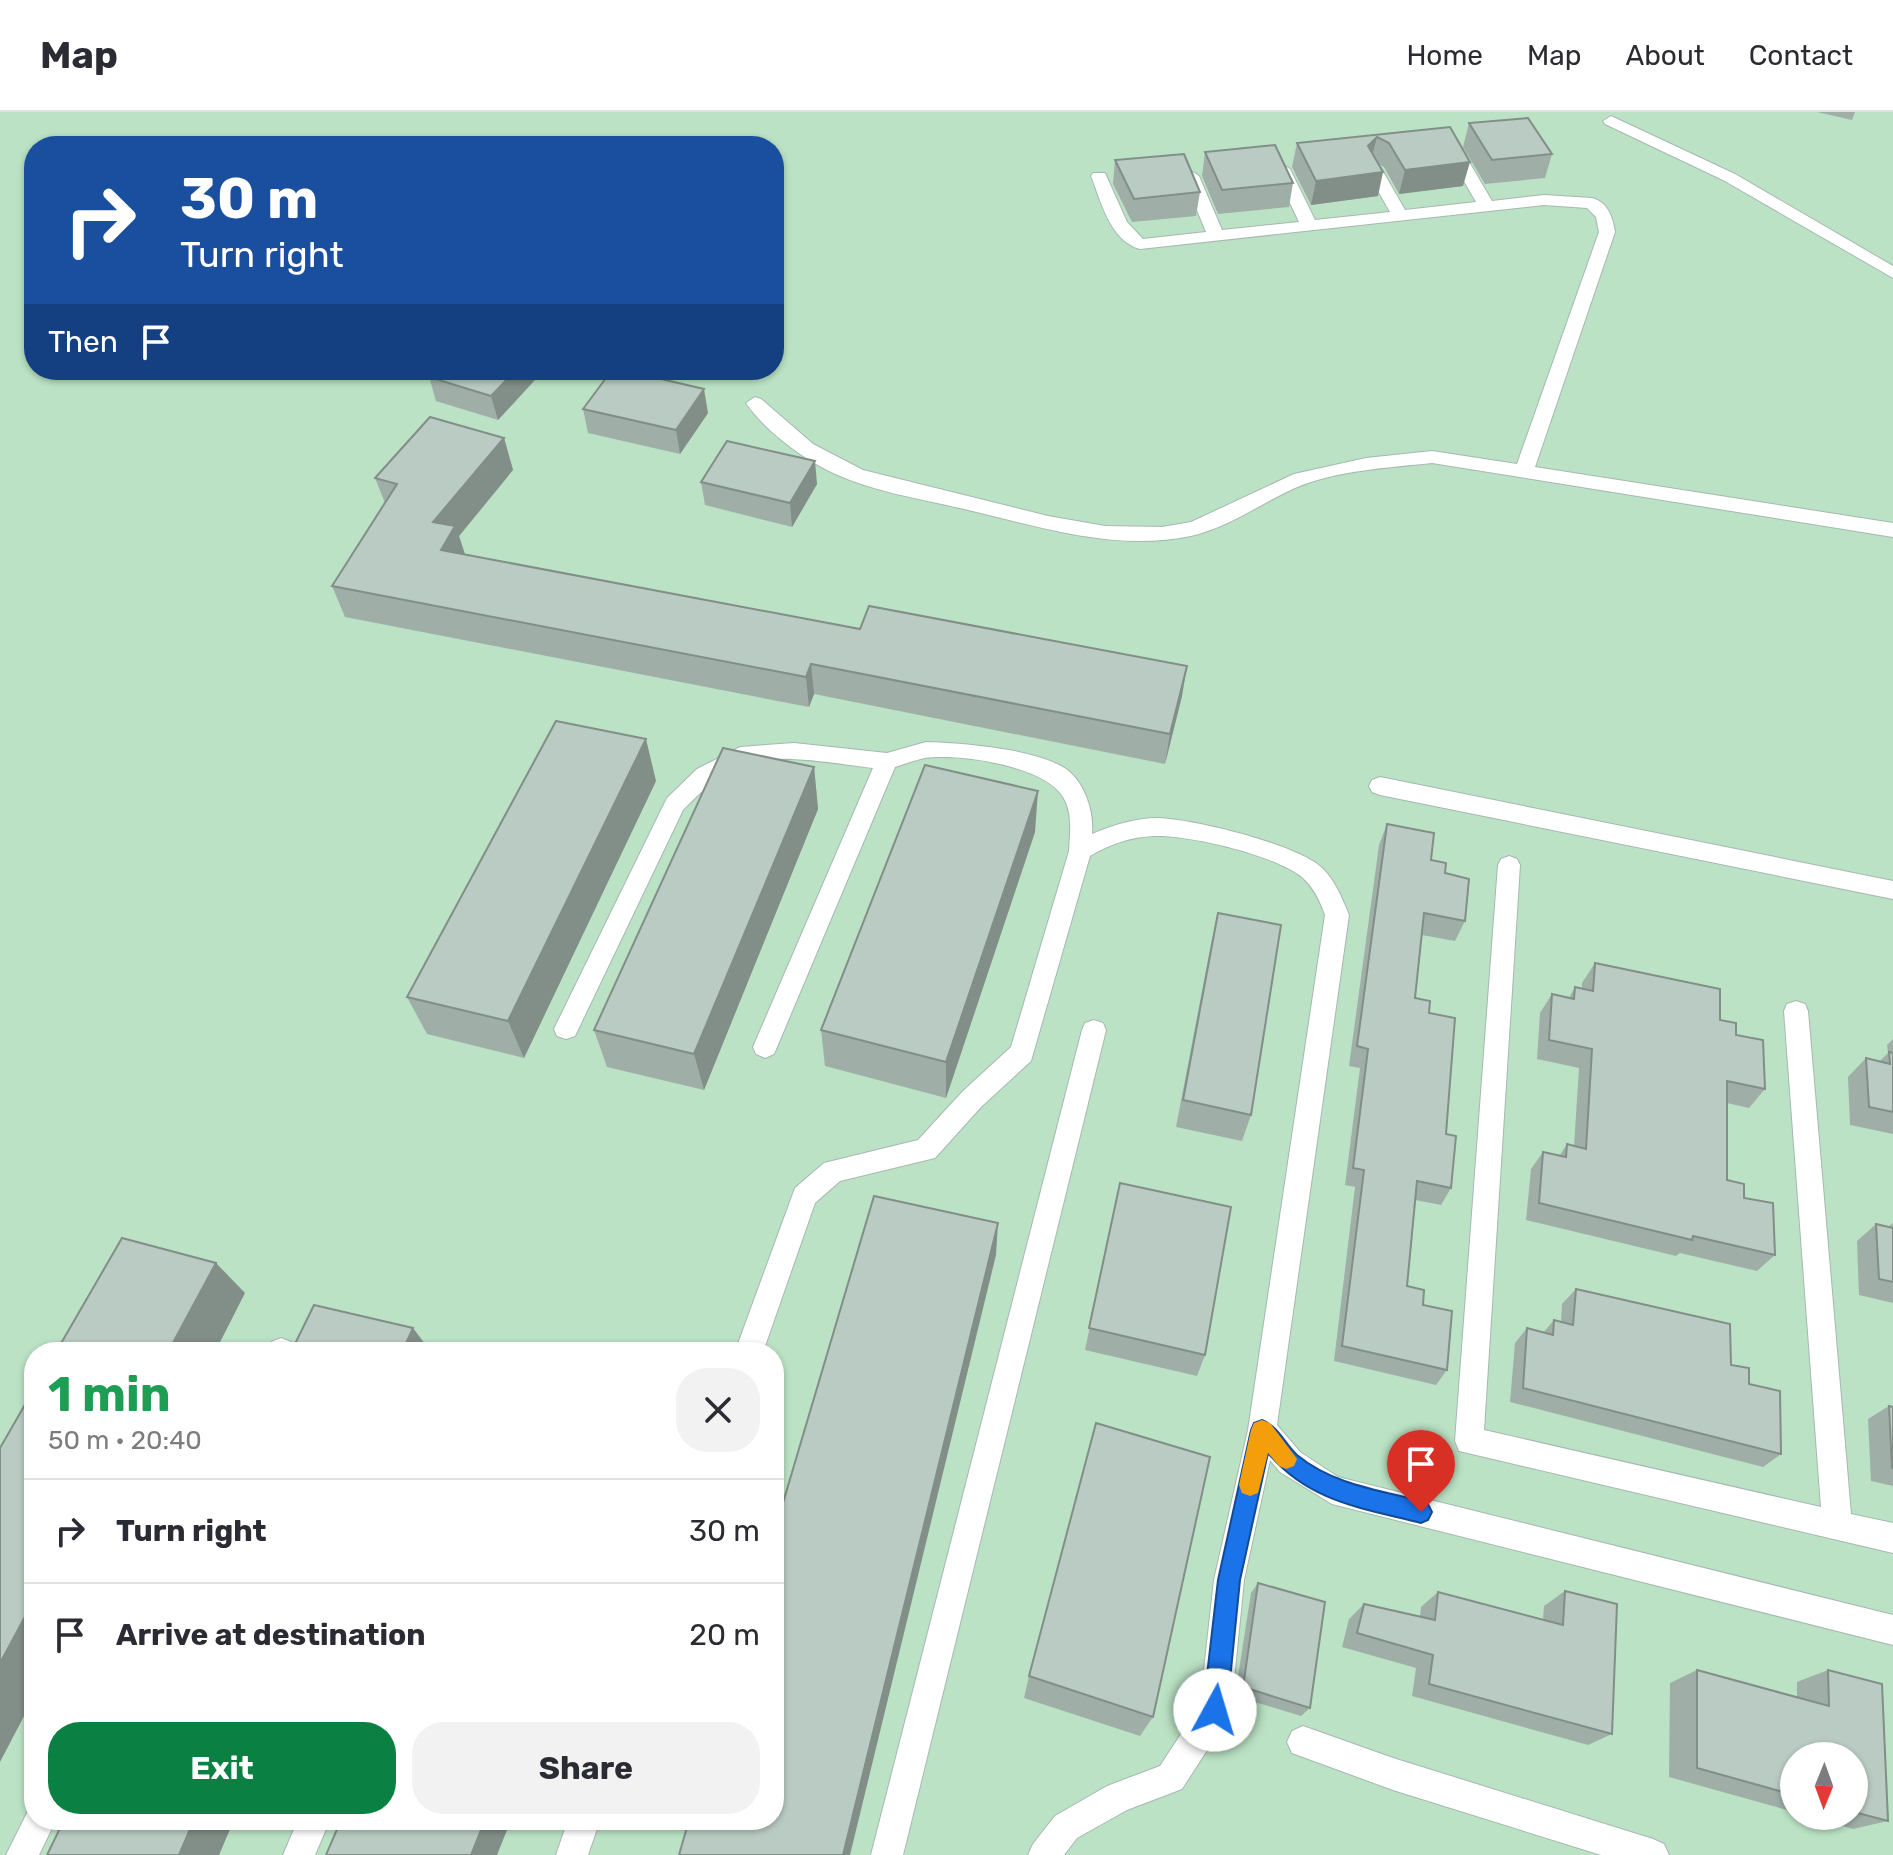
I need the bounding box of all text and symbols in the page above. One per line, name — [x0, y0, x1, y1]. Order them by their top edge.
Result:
text: Map — [40, 32, 118, 78]
text: Home — [1406, 39, 1483, 72]
text: Map — [1527, 39, 1581, 72]
text: About — [1625, 39, 1705, 72]
text: Contact — [1749, 39, 1853, 72]
text: 30 m — [180, 166, 318, 232]
icon: right — [48, 168, 152, 272]
text: Turn right — [180, 233, 344, 276]
icon: arrive — [134, 320, 178, 364]
text: Then — [48, 324, 118, 360]
text: 1 min — [48, 1366, 171, 1423]
button: close — [676, 1368, 760, 1452]
text: 50 m · 20:40 — [48, 1425, 202, 1456]
pin — [1387, 1430, 1455, 1512]
icon: arrive — [1399, 1442, 1443, 1486]
icon: right — [48, 1509, 92, 1553]
text: Turn right — [116, 1513, 267, 1549]
text: 30 m — [689, 1513, 760, 1549]
icon: arrive — [48, 1613, 92, 1657]
text: Arrive at destination — [116, 1617, 426, 1653]
text: 20 m — [689, 1617, 760, 1653]
position arrow — [1173, 1668, 1257, 1752]
button: Exit — [48, 1722, 396, 1814]
button: Share — [412, 1722, 760, 1814]
north arrow — [1780, 1742, 1868, 1830]
map controls — [1780, 1742, 1868, 1830]

